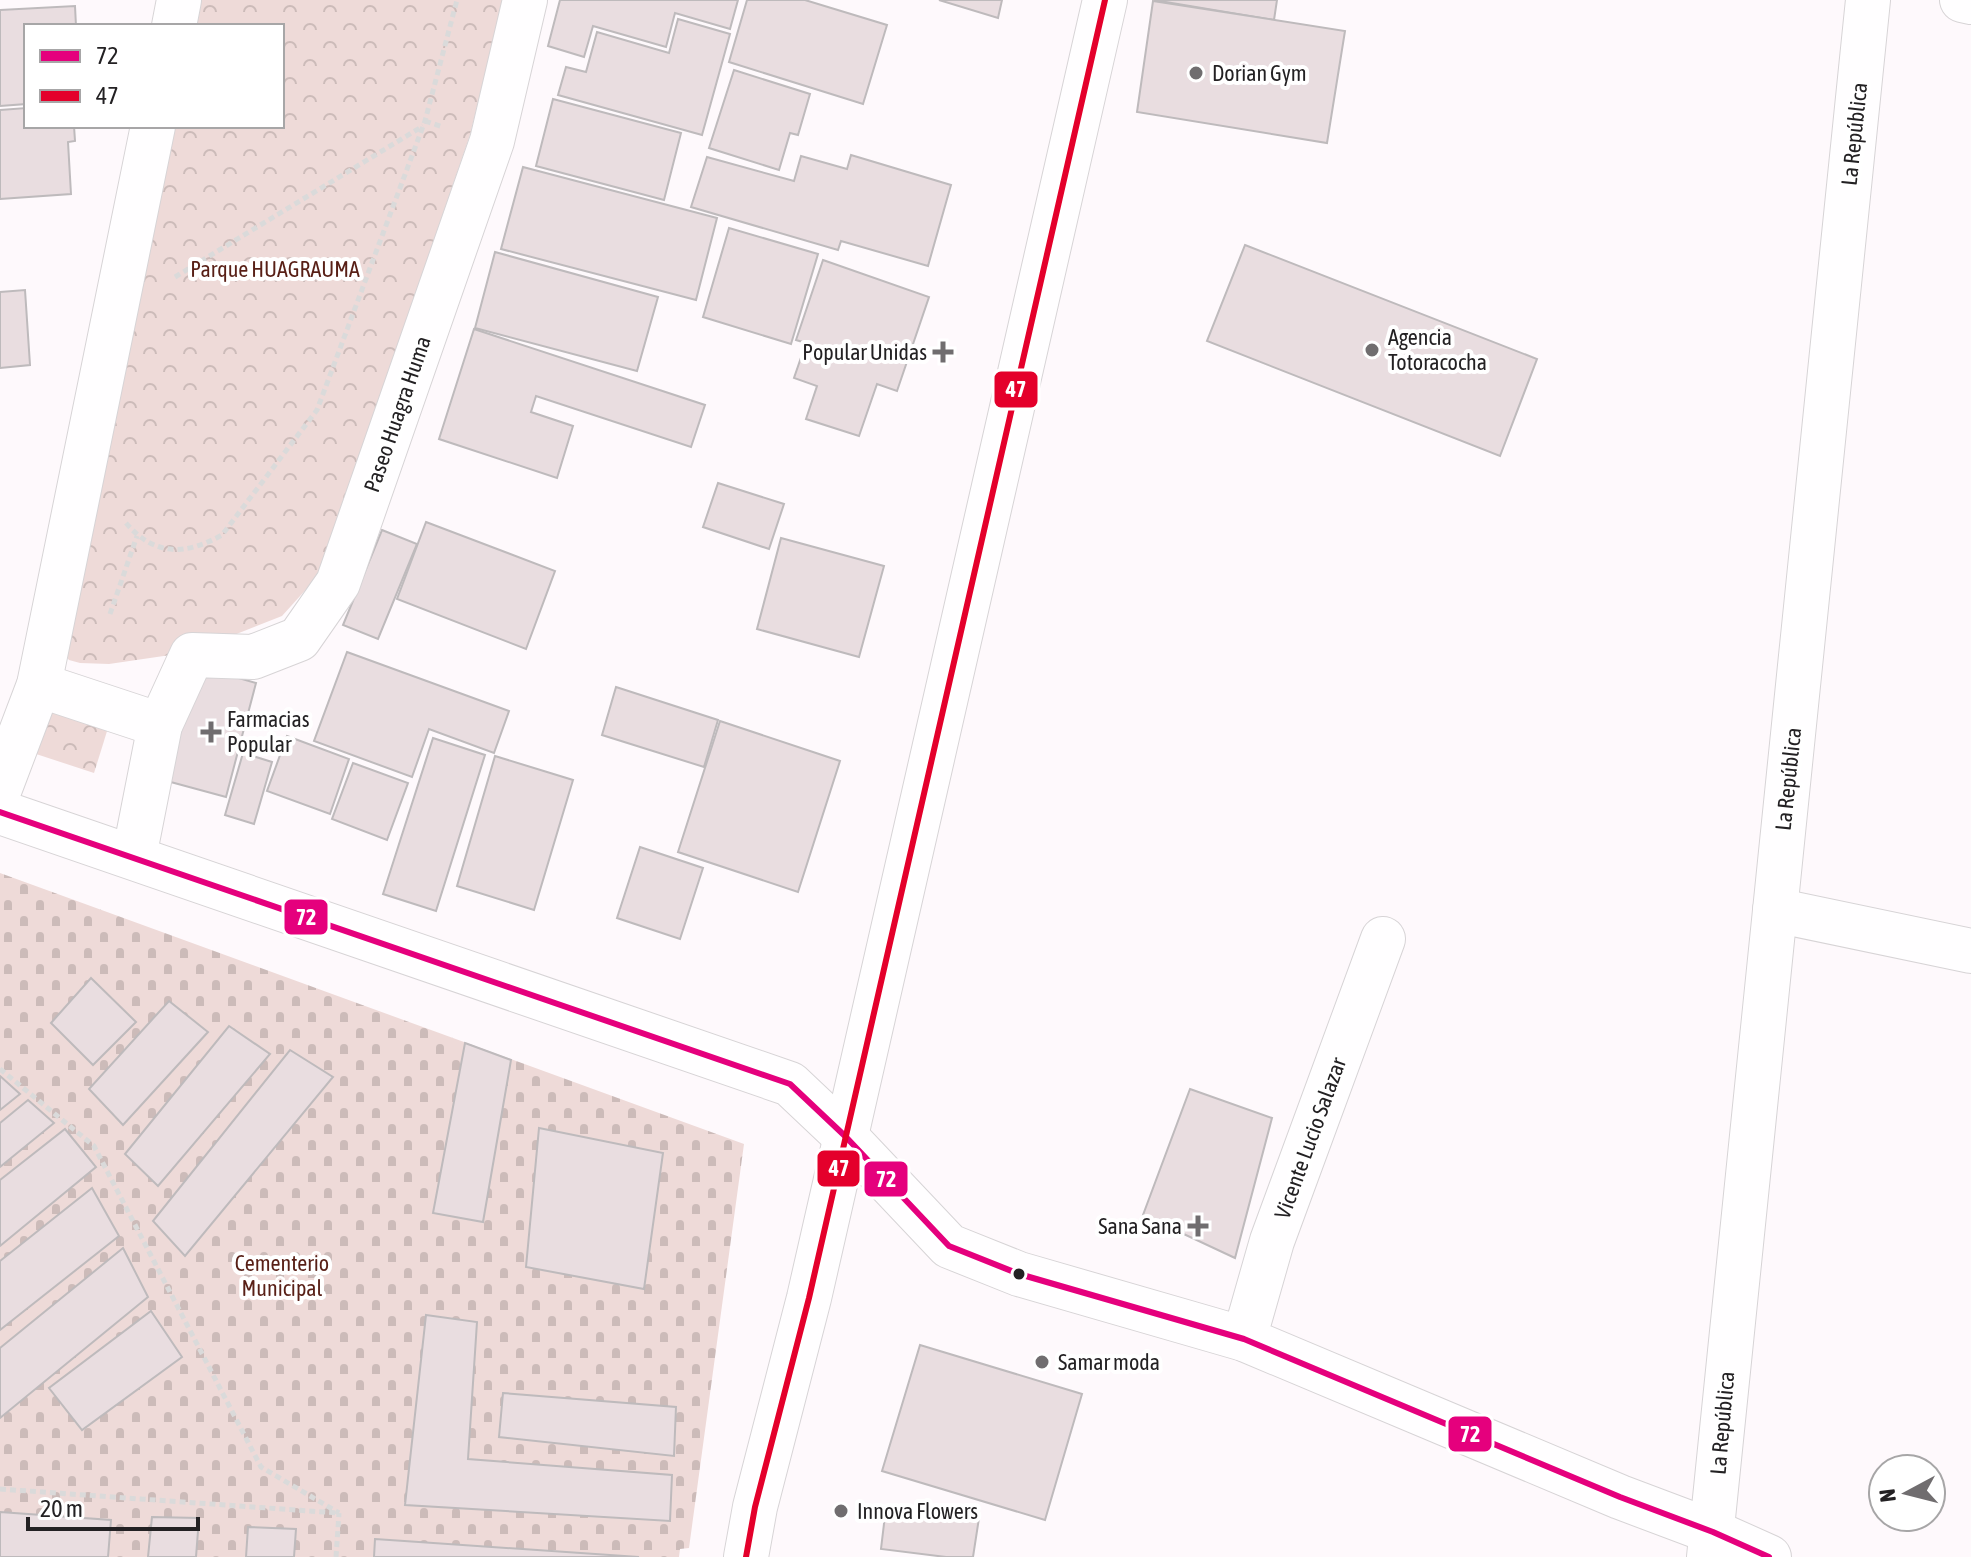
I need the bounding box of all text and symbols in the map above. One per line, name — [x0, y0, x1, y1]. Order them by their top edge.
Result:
legend — [24, 24, 284, 128]
text: 72 — [96, 42, 119, 69]
place label: Dorian Gym — [1212, 60, 1307, 86]
marker: Dorian Gym — [1187, 64, 1205, 82]
street label: La República — [1836, 81, 1872, 187]
text: 47 — [96, 82, 119, 109]
park label: Parque HUAGRAUMA — [190, 256, 360, 282]
place label: Agencia Totoracocha — [1388, 324, 1487, 375]
street label: Paseo Huagra Huma — [358, 332, 436, 496]
place label: Popular Unidas — [802, 339, 927, 365]
marker: Agencia Totoracocha — [1363, 341, 1381, 359]
marker: Popular Unidas — [934, 343, 952, 361]
line badge: 47 — [993, 370, 1039, 409]
text: 47 — [1005, 376, 1026, 402]
place label: Farmacias Popular — [227, 706, 310, 757]
marker: Farmacias Popular — [202, 723, 220, 741]
street label: La República — [1770, 726, 1806, 832]
line badge: 72 — [283, 898, 329, 936]
text: 72 — [296, 904, 316, 930]
street label: Vicente Lucio Salazar — [1269, 1053, 1351, 1222]
line badge: 47 — [816, 1149, 861, 1188]
text: 47 — [828, 1155, 849, 1181]
line badge: 72 — [863, 1160, 909, 1198]
text: 72 — [876, 1166, 896, 1192]
place label: Sana Sana — [1098, 1213, 1182, 1239]
marker: Sana Sana — [1189, 1217, 1207, 1235]
park label: Cementerio Municipal — [235, 1250, 329, 1301]
unlabelled marker — [1011, 1266, 1027, 1282]
place label: Samar moda — [1058, 1349, 1160, 1375]
marker: Samar moda — [1033, 1353, 1051, 1371]
street label: La República — [1705, 1370, 1739, 1476]
line badge: 72 — [1447, 1415, 1493, 1453]
text: 72 — [1460, 1421, 1480, 1447]
north arrow — [1867, 1453, 1947, 1533]
scale bar — [28, 1481, 198, 1531]
text: N — [1873, 1487, 1901, 1503]
text: 20 m — [40, 1495, 83, 1522]
place label: Innova Flowers — [857, 1498, 978, 1524]
marker: Innova Flowers — [832, 1502, 850, 1520]

